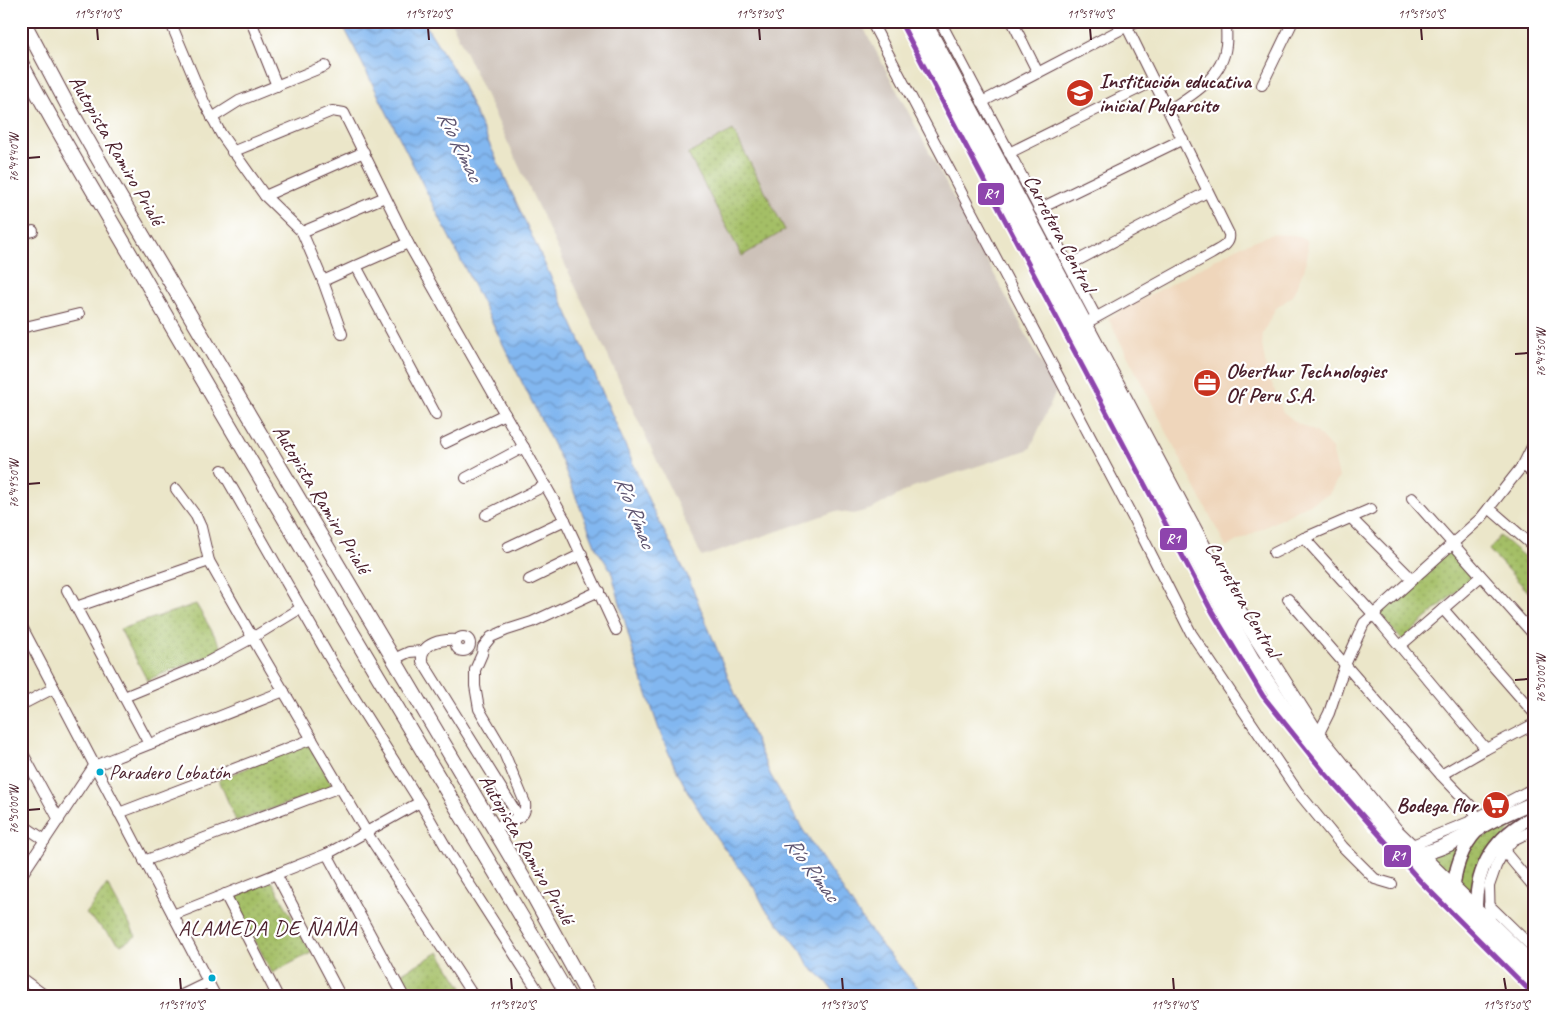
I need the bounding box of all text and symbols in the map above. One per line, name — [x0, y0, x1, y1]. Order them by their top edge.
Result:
text: 11°59'10"S — [74, 6, 122, 22]
text: 11°59'20"S — [405, 6, 453, 22]
text: 11°59'30"S — [736, 6, 784, 22]
text: 11°59'40"S — [1067, 6, 1115, 22]
text: 11°59'50"S — [1398, 6, 1446, 22]
place label: Institución educativa inicial Pulgarcito — [1099, 68, 1252, 118]
street label: Autopista Ramiro Prialé — [63, 70, 172, 233]
school or university icon: Institución educativa inicial Pulgarcito — [1065, 78, 1095, 108]
water label: Río Rímac — [431, 106, 490, 189]
text: 76°49'40"W — [6, 131, 22, 182]
street label: Carretera Central — [1018, 170, 1103, 299]
line badge: R1 — [977, 182, 1005, 206]
text: R1 — [984, 185, 1000, 202]
text: 76°49'50"W — [1533, 326, 1549, 377]
place label: Oberthur Technologies Of Peru S.A. — [1226, 358, 1388, 408]
office icon: Oberthur Technologies Of Peru S.A. — [1192, 368, 1222, 398]
street label: Autopista Ramiro Prialé — [267, 420, 378, 581]
text: 76°49'50"W — [6, 457, 22, 508]
water label: Río Rímac — [608, 472, 663, 555]
line badge: R1 — [1159, 527, 1188, 551]
text: R1 — [1166, 530, 1182, 547]
street label: Carretera Central — [1199, 536, 1288, 665]
text: 76°50'00"W — [1533, 652, 1549, 703]
place label: Paradero Lobatón — [109, 760, 231, 785]
marker: Paradero Lobatón — [95, 767, 105, 777]
street label: Autopista Ramiro Prialé — [473, 769, 582, 932]
text: 76°50'00"W — [6, 783, 22, 834]
supermarket icon: Bodega flor — [1481, 790, 1511, 820]
place label: Bodega flor — [1397, 792, 1479, 818]
water label: Río Rímac — [778, 831, 848, 910]
line badge: R1 — [1383, 844, 1412, 868]
text: R1 — [1391, 847, 1407, 864]
district label: ALAMEDA DE ÑAÑA — [178, 914, 358, 942]
unlabelled marker — [207, 973, 217, 983]
text: 11°59'10"S — [158, 997, 206, 1013]
text: 11°59'20"S — [489, 997, 537, 1013]
text: 11°59'30"S — [820, 997, 868, 1013]
text: 11°59'40"S — [1151, 997, 1199, 1013]
text: 11°59'50"S — [1483, 997, 1531, 1013]

